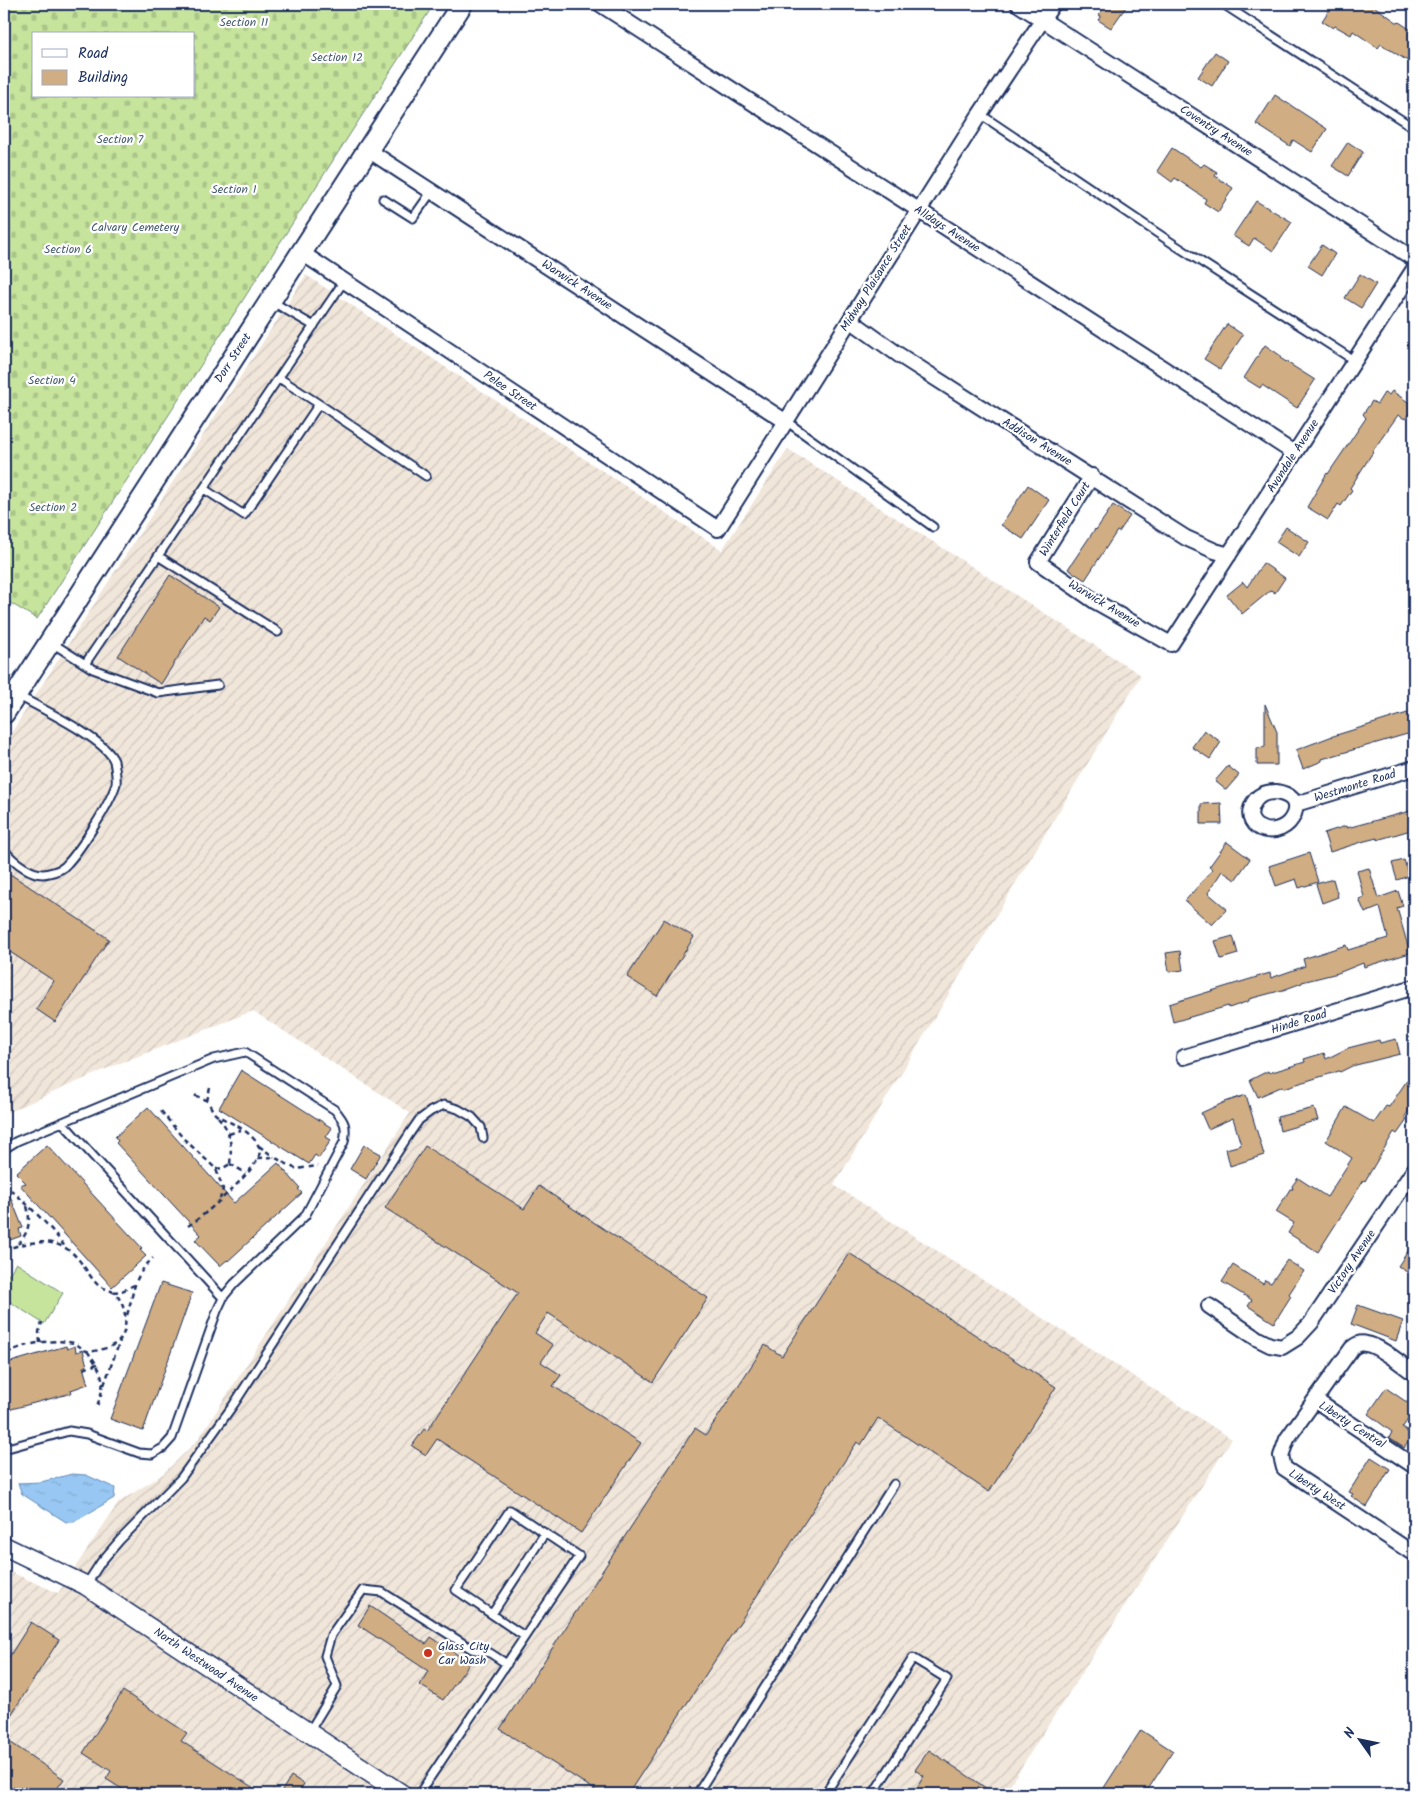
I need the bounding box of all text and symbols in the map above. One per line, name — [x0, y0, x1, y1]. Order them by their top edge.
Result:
park label: Section 11 — [220, 13, 269, 32]
legend — [32, 32, 195, 98]
text: Road — [78, 42, 109, 66]
park label: Section 12 — [311, 48, 363, 67]
text: Building — [78, 66, 128, 90]
street label: Coventry Avenue — [1176, 100, 1257, 162]
park label: Section 7 — [97, 130, 144, 149]
park label: Section 1 — [211, 180, 257, 199]
street label: Alldays Avenue — [910, 200, 984, 258]
park label: Calvary Cemetery — [91, 218, 179, 237]
street label: Midway Plaisance Street — [835, 220, 917, 335]
park label: Section 6 — [44, 240, 92, 259]
street label: Warwick Avenue — [538, 255, 617, 315]
street label: Dorr Street — [210, 329, 257, 387]
street label: Pelee Street — [479, 366, 541, 416]
park label: Section 4 — [28, 371, 76, 390]
street label: Addison Avenue — [998, 413, 1076, 471]
street label: Avondale Avenue — [1262, 415, 1324, 497]
street label: Winterfield Court — [1034, 478, 1096, 560]
park label: Section 2 — [29, 498, 77, 517]
street label: Warwick Avenue — [1064, 575, 1144, 633]
street label: Westmonte Road — [1312, 764, 1399, 807]
street label: Hinde Road — [1269, 1004, 1330, 1039]
street label: Victory Avenue — [1323, 1225, 1381, 1298]
street label: Liberty Central — [1315, 1396, 1389, 1454]
street label: Liberty West — [1285, 1464, 1350, 1516]
street label: North Westwood Avenue — [150, 1623, 263, 1708]
place label: Glass City Car Wash — [438, 1637, 490, 1670]
marker: Glass City Car Wash — [422, 1647, 434, 1659]
north arrow — [1336, 1716, 1386, 1766]
text: N — [1338, 1724, 1362, 1743]

